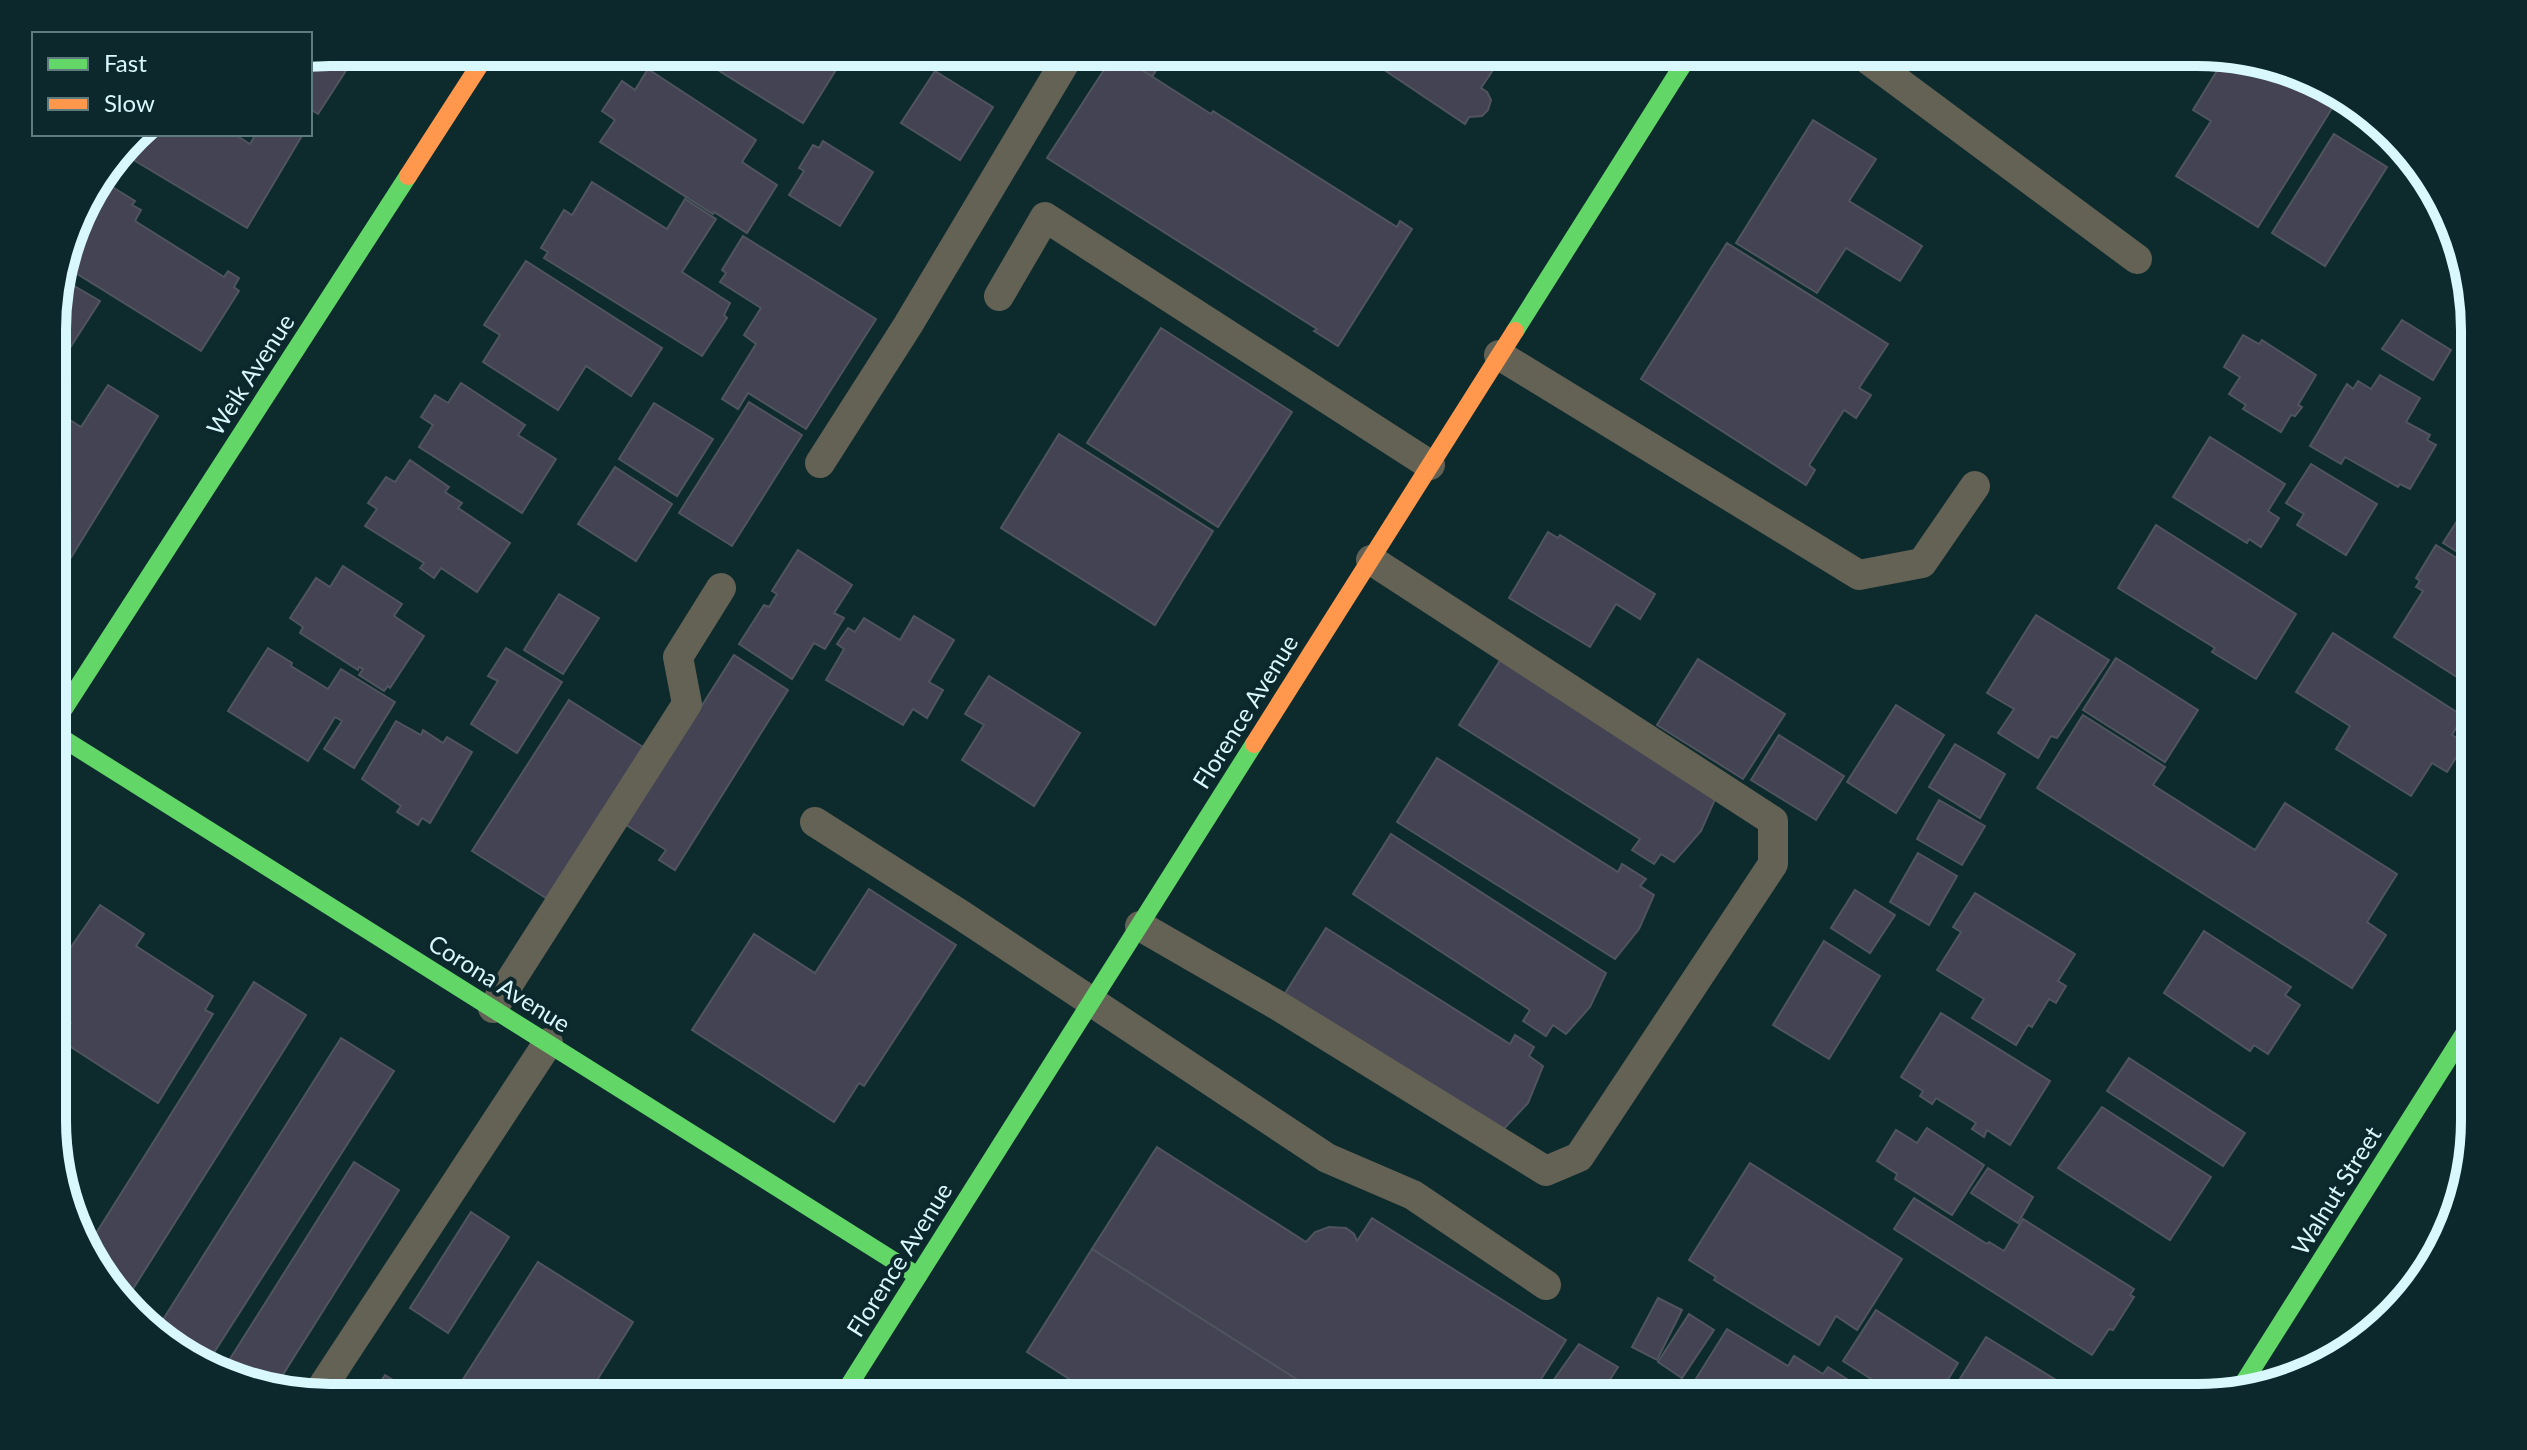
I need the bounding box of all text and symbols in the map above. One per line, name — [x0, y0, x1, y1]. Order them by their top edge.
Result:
legend — [32, 32, 312, 136]
text: Fast — [104, 48, 147, 77]
text: Slow — [104, 88, 155, 117]
street label: Weik Avenue — [200, 308, 300, 440]
street label: Florence Avenue — [1186, 629, 1304, 793]
street label: Corona Avenue — [424, 928, 576, 1038]
street label: Walnut Street — [2285, 1120, 2387, 1260]
street label: Florence Avenue — [840, 1177, 958, 1341]

